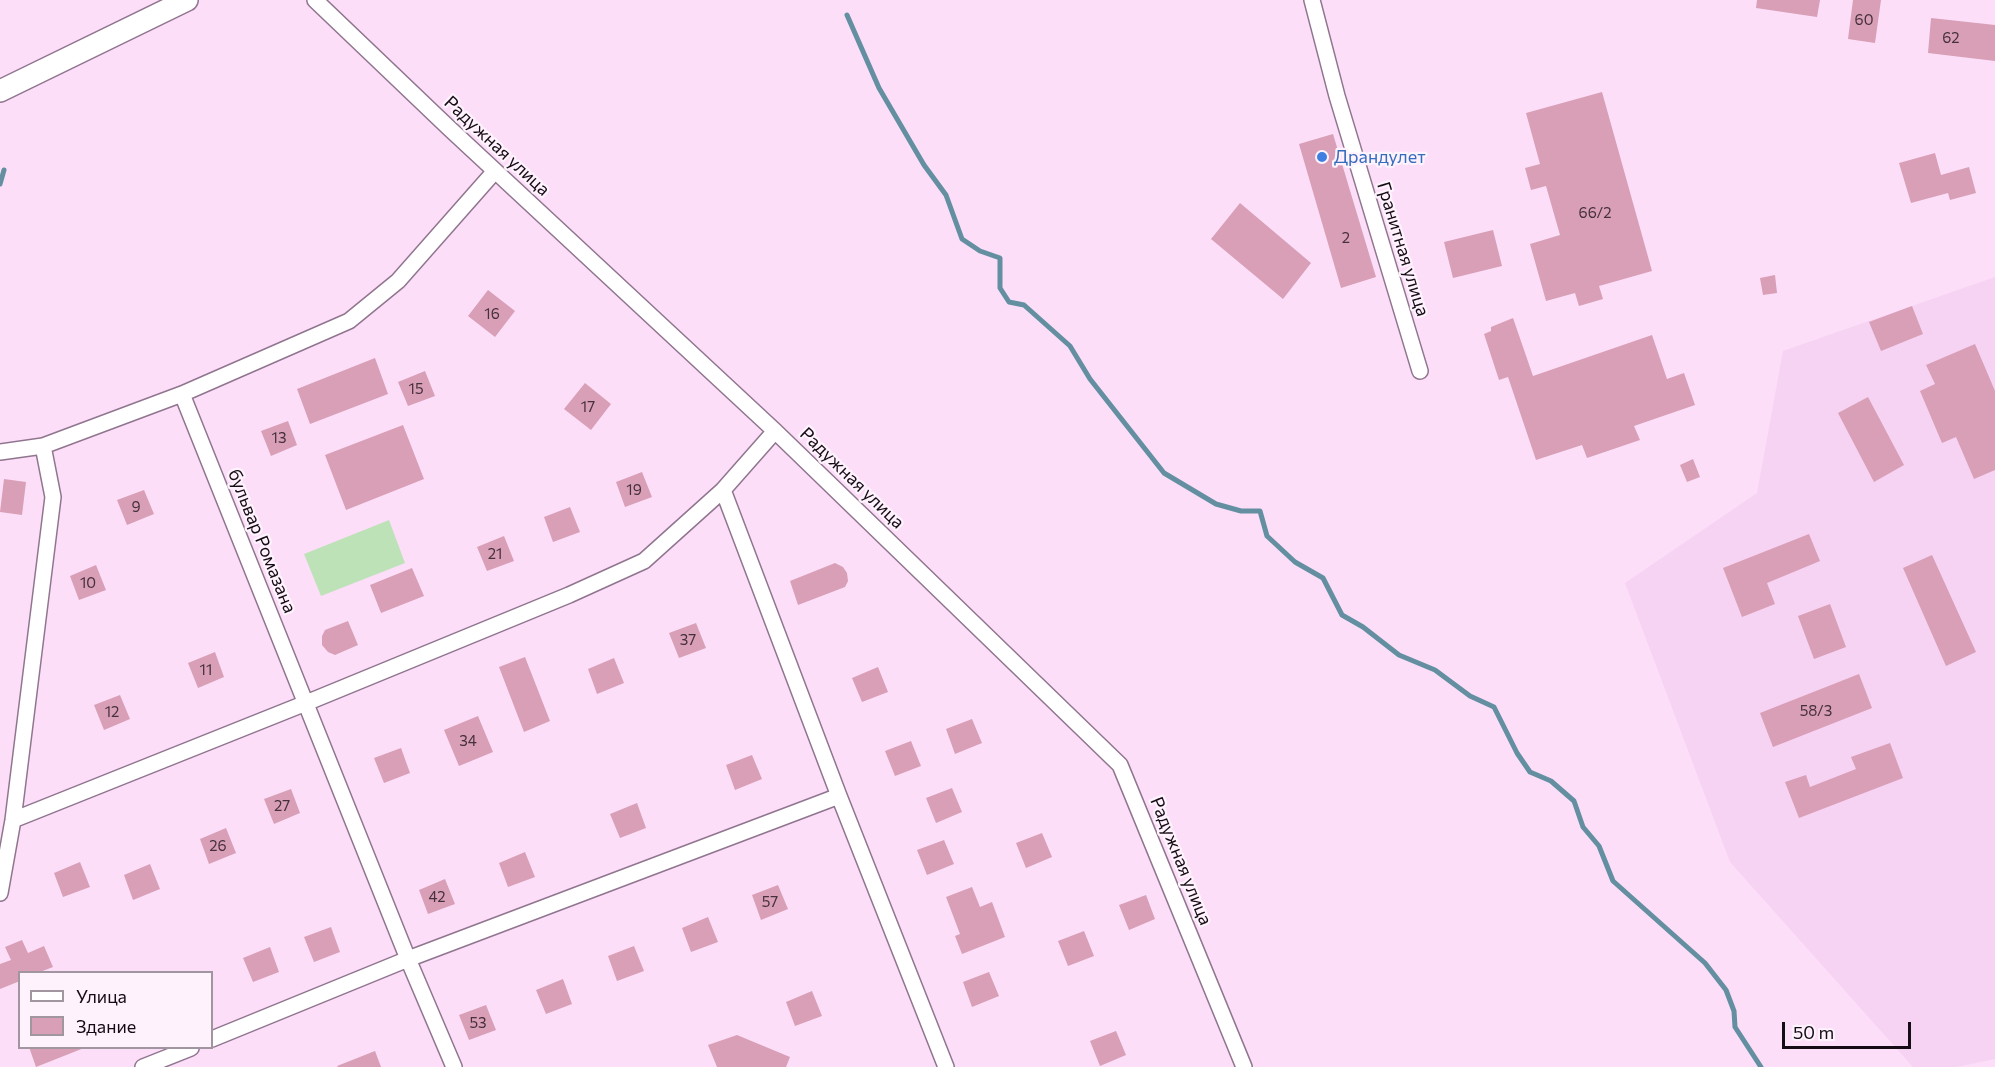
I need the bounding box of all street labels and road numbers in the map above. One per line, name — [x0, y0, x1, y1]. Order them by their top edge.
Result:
street label: Радужная улица — [440, 92, 554, 200]
street label: Гранитная улица — [1372, 179, 1434, 319]
street label: Радужная улица — [795, 423, 909, 533]
street label: бульвар Ромазана — [223, 466, 301, 616]
street label: Радужная улица — [1145, 794, 1217, 928]

